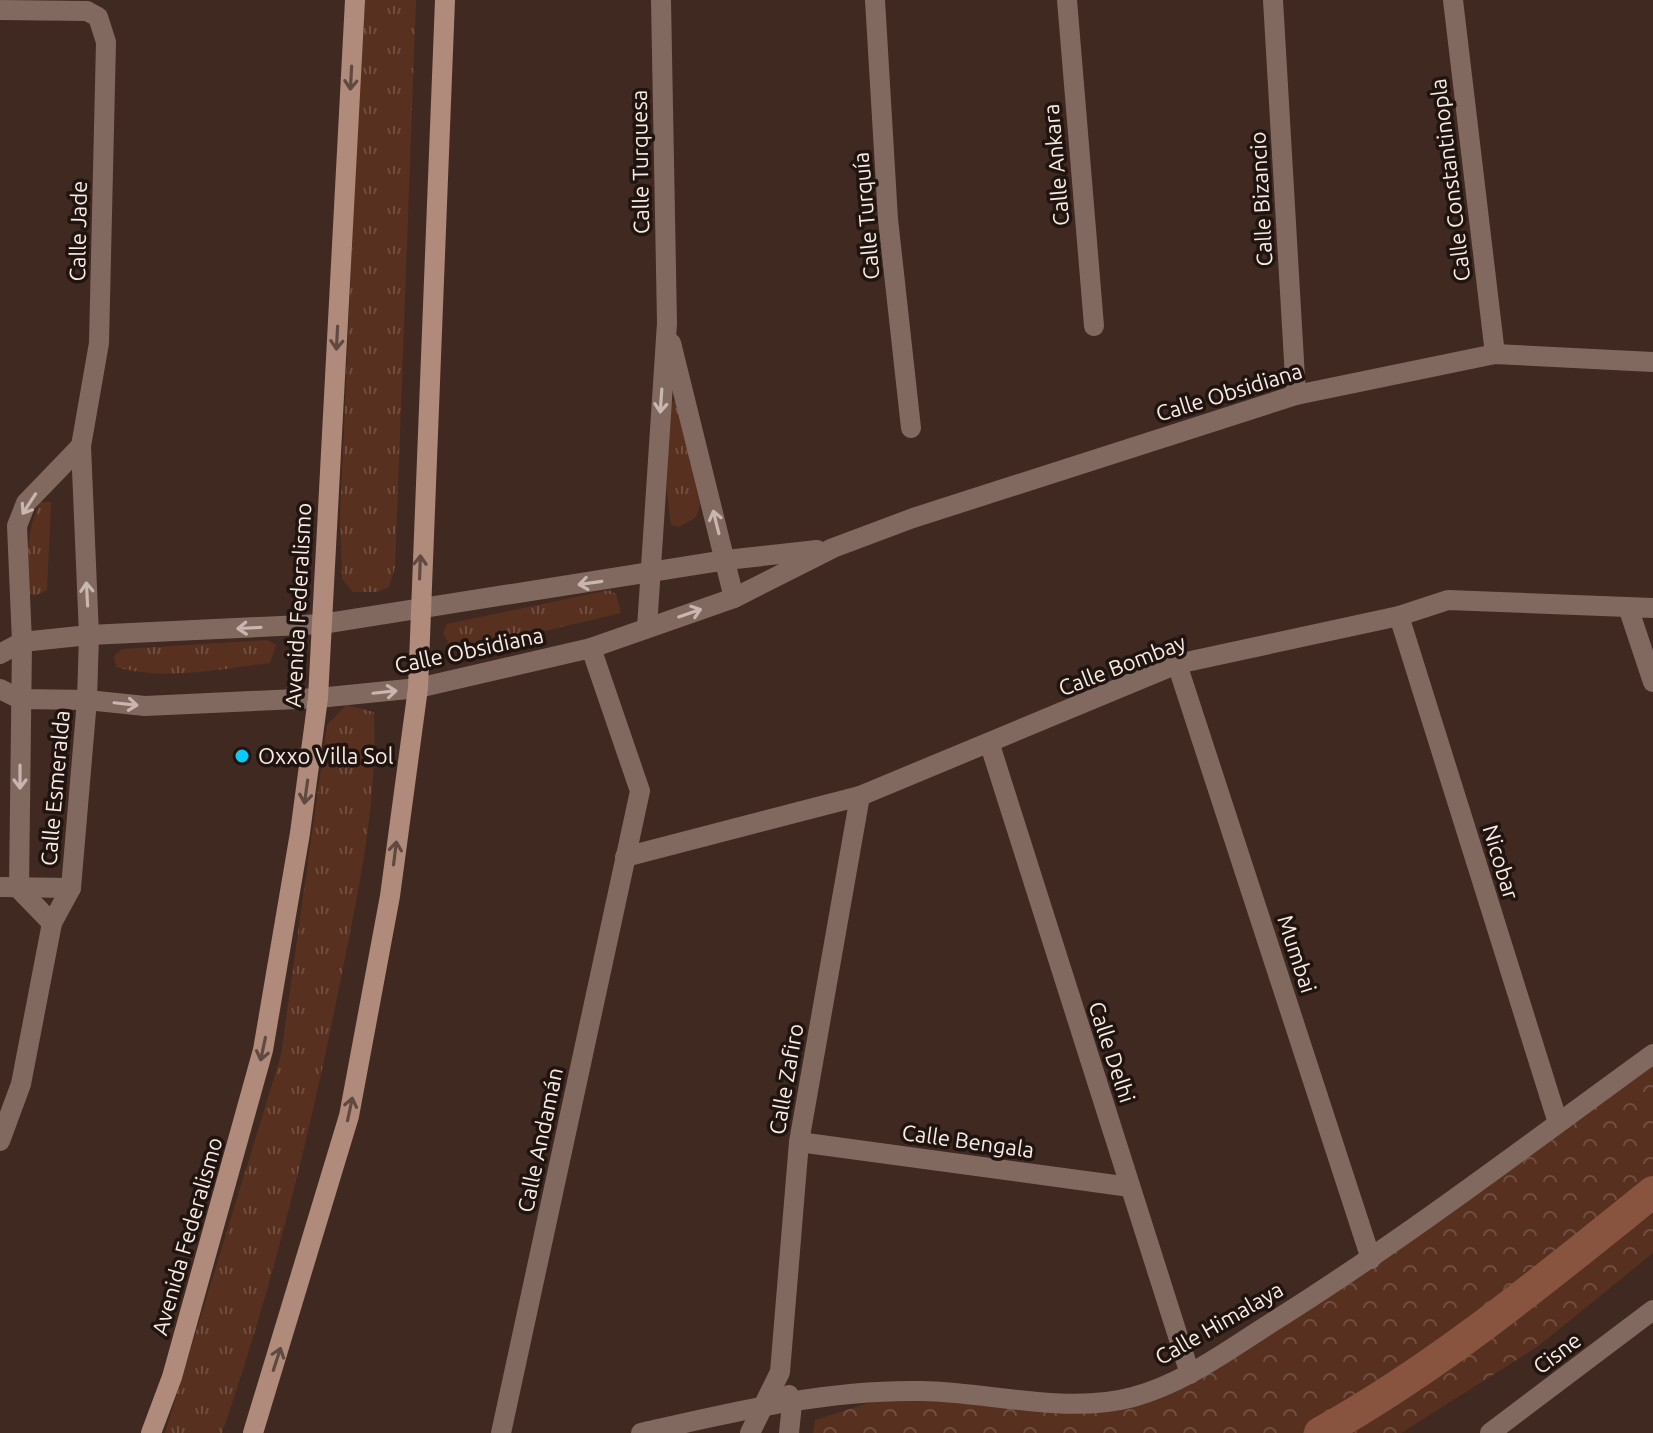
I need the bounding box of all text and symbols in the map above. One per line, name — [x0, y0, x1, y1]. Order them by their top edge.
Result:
one-way arrow — [343, 64, 358, 91]
street label: Calle Constantinopla — [1425, 77, 1474, 283]
street label: Calle Turquesa — [626, 90, 653, 234]
street label: Calle Ankara — [1038, 103, 1073, 227]
street label: Calle Bizancio — [1244, 131, 1277, 267]
street label: Calle Turquía — [847, 151, 884, 281]
street label: Calle Jade — [64, 180, 91, 282]
one-way arrow — [329, 324, 344, 351]
street label: Calle Obsidiana — [1153, 357, 1305, 426]
one-way arrow — [653, 387, 668, 414]
one-way arrow — [20, 492, 37, 514]
street label: Avenida Federalismo — [280, 502, 315, 708]
one-way arrow — [708, 509, 723, 535]
one-way arrow — [413, 554, 428, 581]
one-way arrow — [578, 576, 603, 591]
one-way arrow — [79, 581, 94, 608]
one-way arrow — [678, 604, 703, 619]
one-way arrow — [236, 620, 263, 635]
street label: Calle Obsidiana — [392, 622, 546, 678]
street label: Calle Bombay — [1055, 629, 1189, 700]
one-way arrow — [371, 684, 398, 699]
one-way arrow — [112, 697, 139, 712]
street label: Calle Esmeralda — [35, 709, 74, 867]
place label: Oxxo Villa Sol — [258, 743, 394, 768]
marker: Oxxo Villa Sol — [233, 747, 251, 765]
one-way arrow — [12, 763, 28, 790]
one-way arrow — [298, 779, 313, 804]
street label: Nicobar — [1478, 822, 1525, 903]
one-way arrow — [388, 840, 403, 867]
street label: Mumbai — [1273, 912, 1322, 996]
street label: Calle Delhi — [1084, 998, 1141, 1106]
street label: Calle Zafiro — [763, 1021, 808, 1136]
one-way arrow — [255, 1035, 270, 1061]
street label: Calle Andamán — [512, 1065, 567, 1215]
one-way arrow — [343, 1097, 358, 1122]
street label: Calle Bengala — [900, 1119, 1036, 1162]
street label: Avenida Federalismo — [146, 1134, 227, 1338]
street label: Calle Himalaya — [1150, 1276, 1287, 1369]
street label: Cisne — [1528, 1327, 1585, 1379]
one-way arrow — [270, 1346, 285, 1372]

